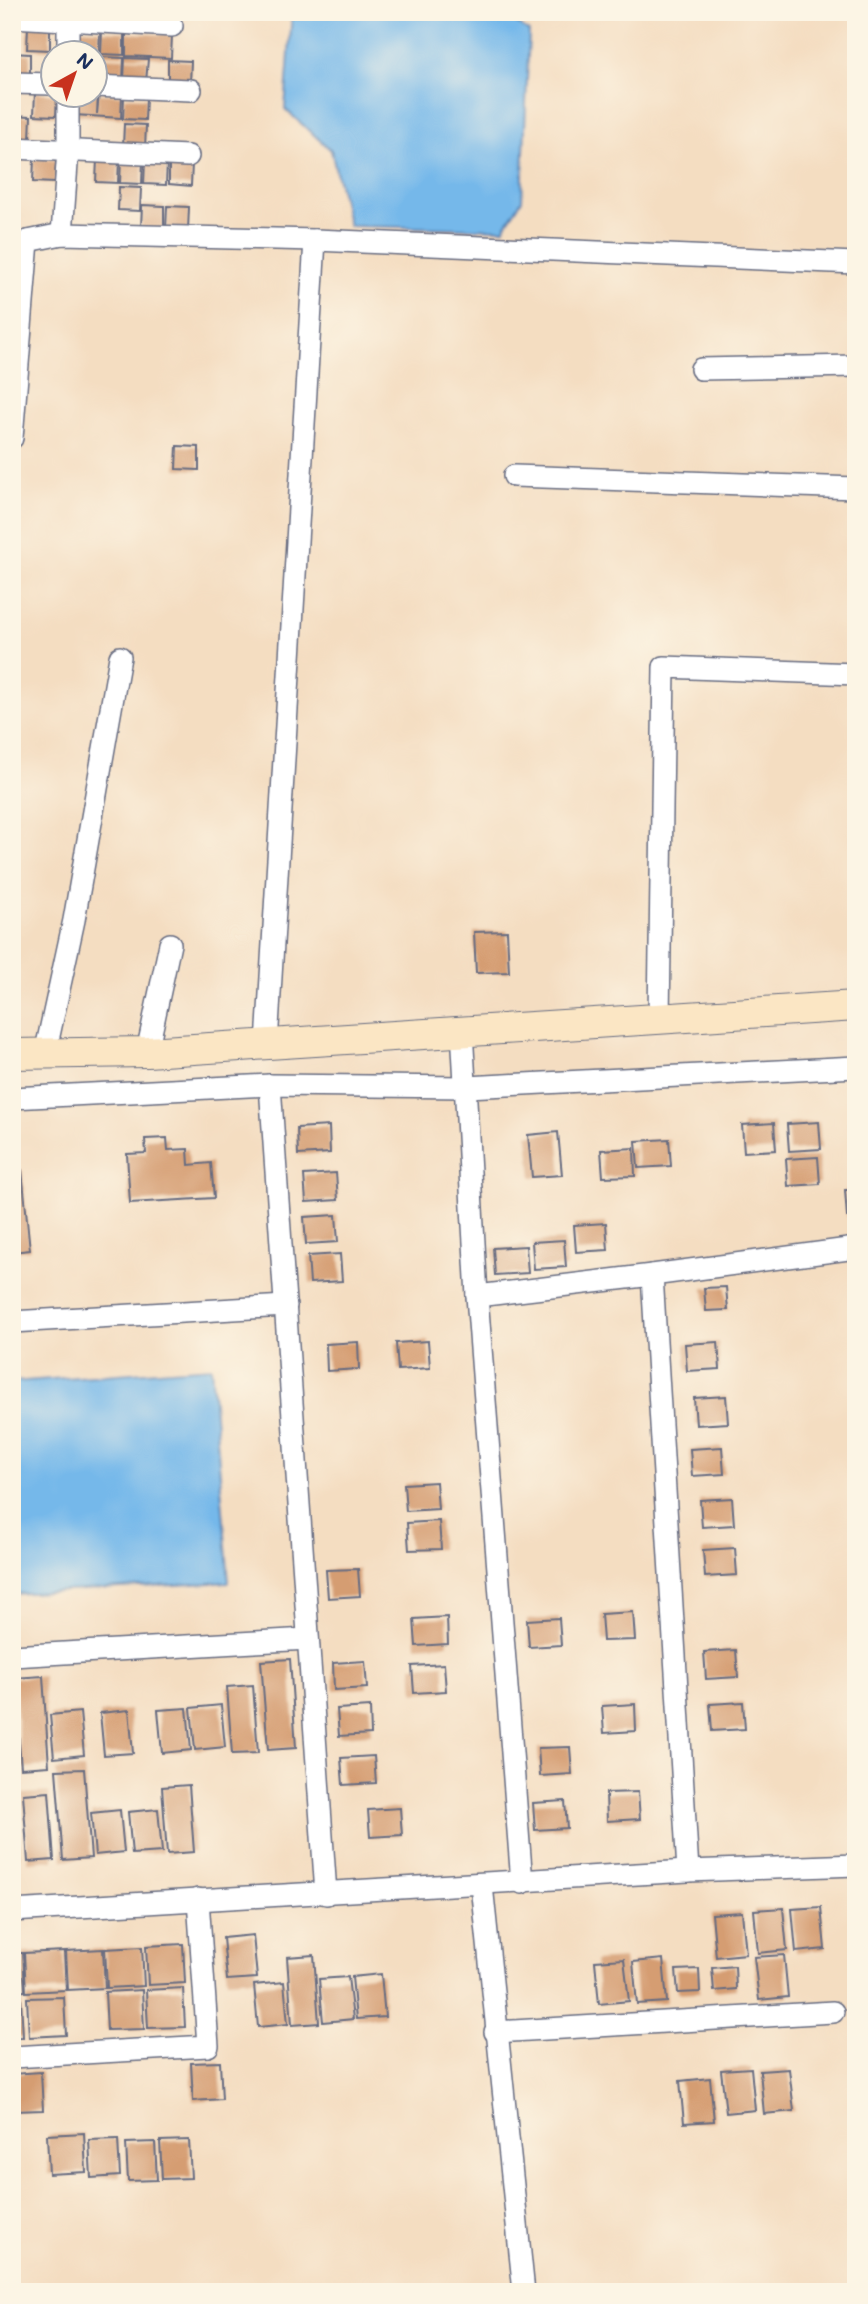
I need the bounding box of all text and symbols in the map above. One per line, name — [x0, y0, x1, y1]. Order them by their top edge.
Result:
north arrow — [38, 38, 108, 108]
text: N — [72, 46, 99, 75]

